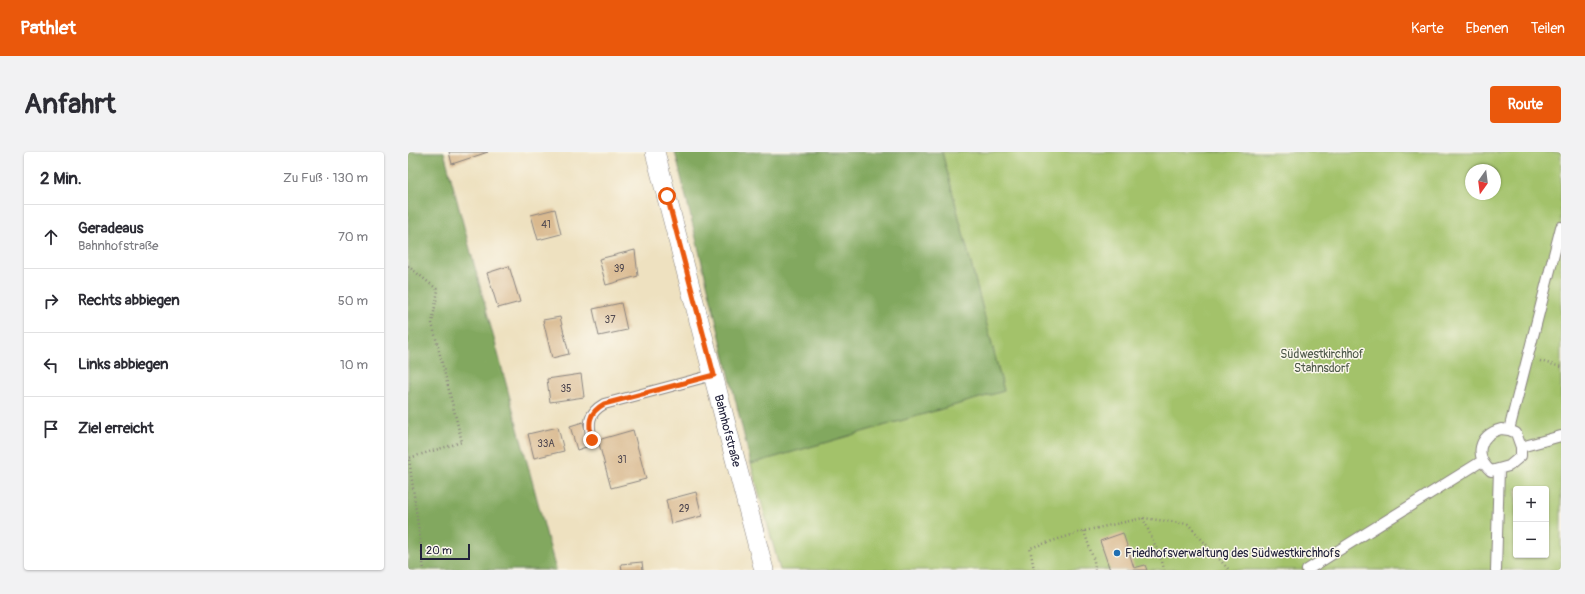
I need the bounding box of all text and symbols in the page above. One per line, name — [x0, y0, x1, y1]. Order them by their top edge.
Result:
text: Pathlet — [20, 16, 76, 40]
text: Karte — [1411, 20, 1444, 37]
text: Ebenen — [1466, 20, 1509, 37]
text: Teilen — [1531, 20, 1565, 37]
button: Route — [1490, 86, 1561, 123]
text: Anfahrt — [24, 87, 116, 122]
north arrow — [1465, 164, 1501, 200]
text: 2 Min. — [40, 168, 82, 189]
text: Zu Fuß · 130 m — [283, 170, 368, 186]
route start — [658, 187, 676, 205]
text: Geradeaus — [78, 219, 144, 238]
house number: 41 — [541, 219, 551, 231]
icon: ahead — [40, 226, 62, 248]
text: 70 m — [338, 229, 368, 245]
text: Bahnhofstraße — [78, 238, 158, 254]
house number: 39 — [614, 263, 624, 275]
icon: right — [40, 290, 62, 312]
text: Rechts abbiegen — [78, 291, 180, 310]
text: 50 m — [338, 293, 368, 309]
house number: 37 — [605, 314, 616, 326]
park label: Südwestkirchhof Stahnsdorf — [1280, 347, 1364, 376]
icon: left — [40, 354, 62, 376]
text: Links abbiegen — [78, 355, 169, 374]
text: 10 m — [340, 357, 368, 373]
house number: 35 — [561, 383, 572, 395]
street label: Bahnhofstraße — [711, 393, 744, 469]
icon: arrive — [40, 418, 62, 440]
text: Ziel erreicht — [78, 419, 154, 438]
route end — [583, 431, 601, 449]
house number: 33A — [537, 438, 555, 450]
house number: 31 — [617, 454, 627, 466]
map controls — [1513, 486, 1549, 558]
button: + — [1513, 486, 1549, 522]
house number: 29 — [679, 503, 689, 515]
button: − — [1513, 522, 1549, 558]
scale bar — [420, 542, 470, 561]
text: 20 m — [426, 544, 452, 557]
place label: Friedhofsverwaltung des Südwestkirchhofs — [1125, 546, 1340, 561]
marker: Friedhofsverwaltung des Südwestkirchhofs — [1112, 548, 1122, 558]

